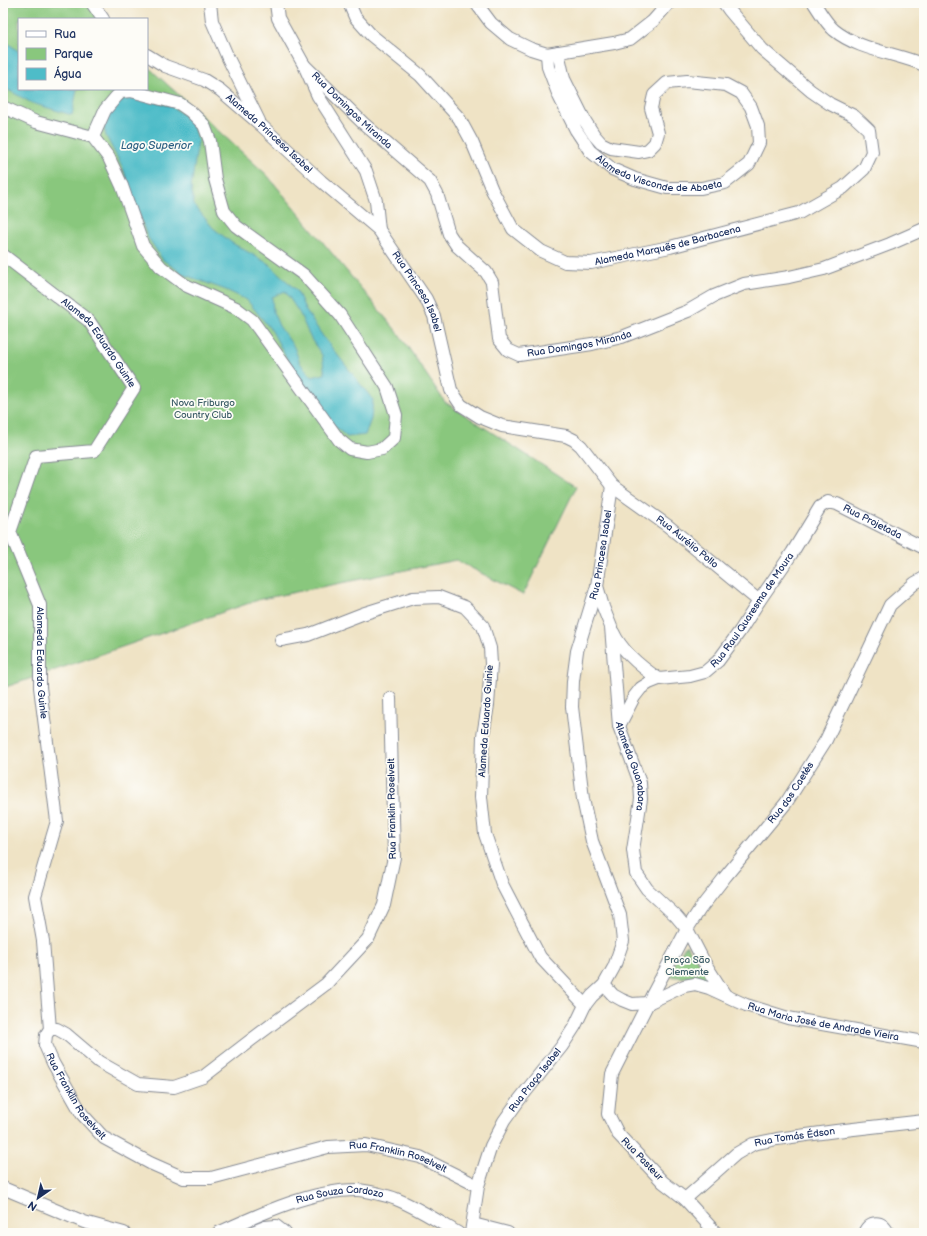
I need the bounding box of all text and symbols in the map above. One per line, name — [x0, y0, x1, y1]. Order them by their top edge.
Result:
legend — [18, 18, 148, 90]
text: Rua — [54, 27, 76, 42]
text: Parque — [54, 47, 93, 62]
text: Água — [54, 65, 82, 82]
street label: Rua Domingos Miranda — [309, 70, 395, 152]
street label: Alameda Princesa Isabel — [223, 92, 315, 176]
water label: Lago Superior — [121, 139, 192, 152]
street label: Alameda Visconde de Abaeta — [593, 152, 723, 194]
street label: Alameda Marquẽs de Barbacena — [594, 223, 742, 268]
street label: Rua Princesa Isabel — [389, 249, 443, 333]
street label: Alameda Eduardo Guinle — [59, 296, 138, 390]
street label: Rua Domingos Miranda — [526, 328, 634, 360]
park label: Nova Friburgo Country Club — [171, 397, 235, 421]
street label: Rua Projetada — [841, 502, 904, 542]
street label: Rua Princesa Isabel — [587, 509, 614, 601]
street label: Rua Aurélio Pollo — [654, 513, 721, 571]
street label: Rua Raul Quaresma de Moura — [708, 550, 797, 671]
street label: Alameda Eduardo Guinle — [34, 606, 50, 720]
street label: Alameda Eduardo Guinie — [476, 664, 496, 778]
street label: Alameda Guanabara — [613, 721, 647, 812]
street label: Rua Franklin Roselvelt — [385, 758, 399, 860]
street label: Rua dos Caetés — [765, 760, 817, 826]
park label: Praça São Clemente — [664, 954, 710, 978]
street label: Rua Maria José de Andrade Vieira — [746, 1000, 900, 1044]
street label: Rua Praça Isabel — [506, 1046, 564, 1114]
street label: Rua Franklin Roselvelt — [43, 1051, 108, 1142]
street label: Rua Tomás Édson — [753, 1125, 836, 1150]
street label: Rua Pasteur — [618, 1135, 666, 1183]
street label: Rua Franklin Roselvelt — [349, 1139, 449, 1175]
north arrow — [18, 1178, 58, 1218]
street label: Rua Souza Cardozo — [294, 1184, 385, 1207]
text: N — [26, 1198, 40, 1214]

